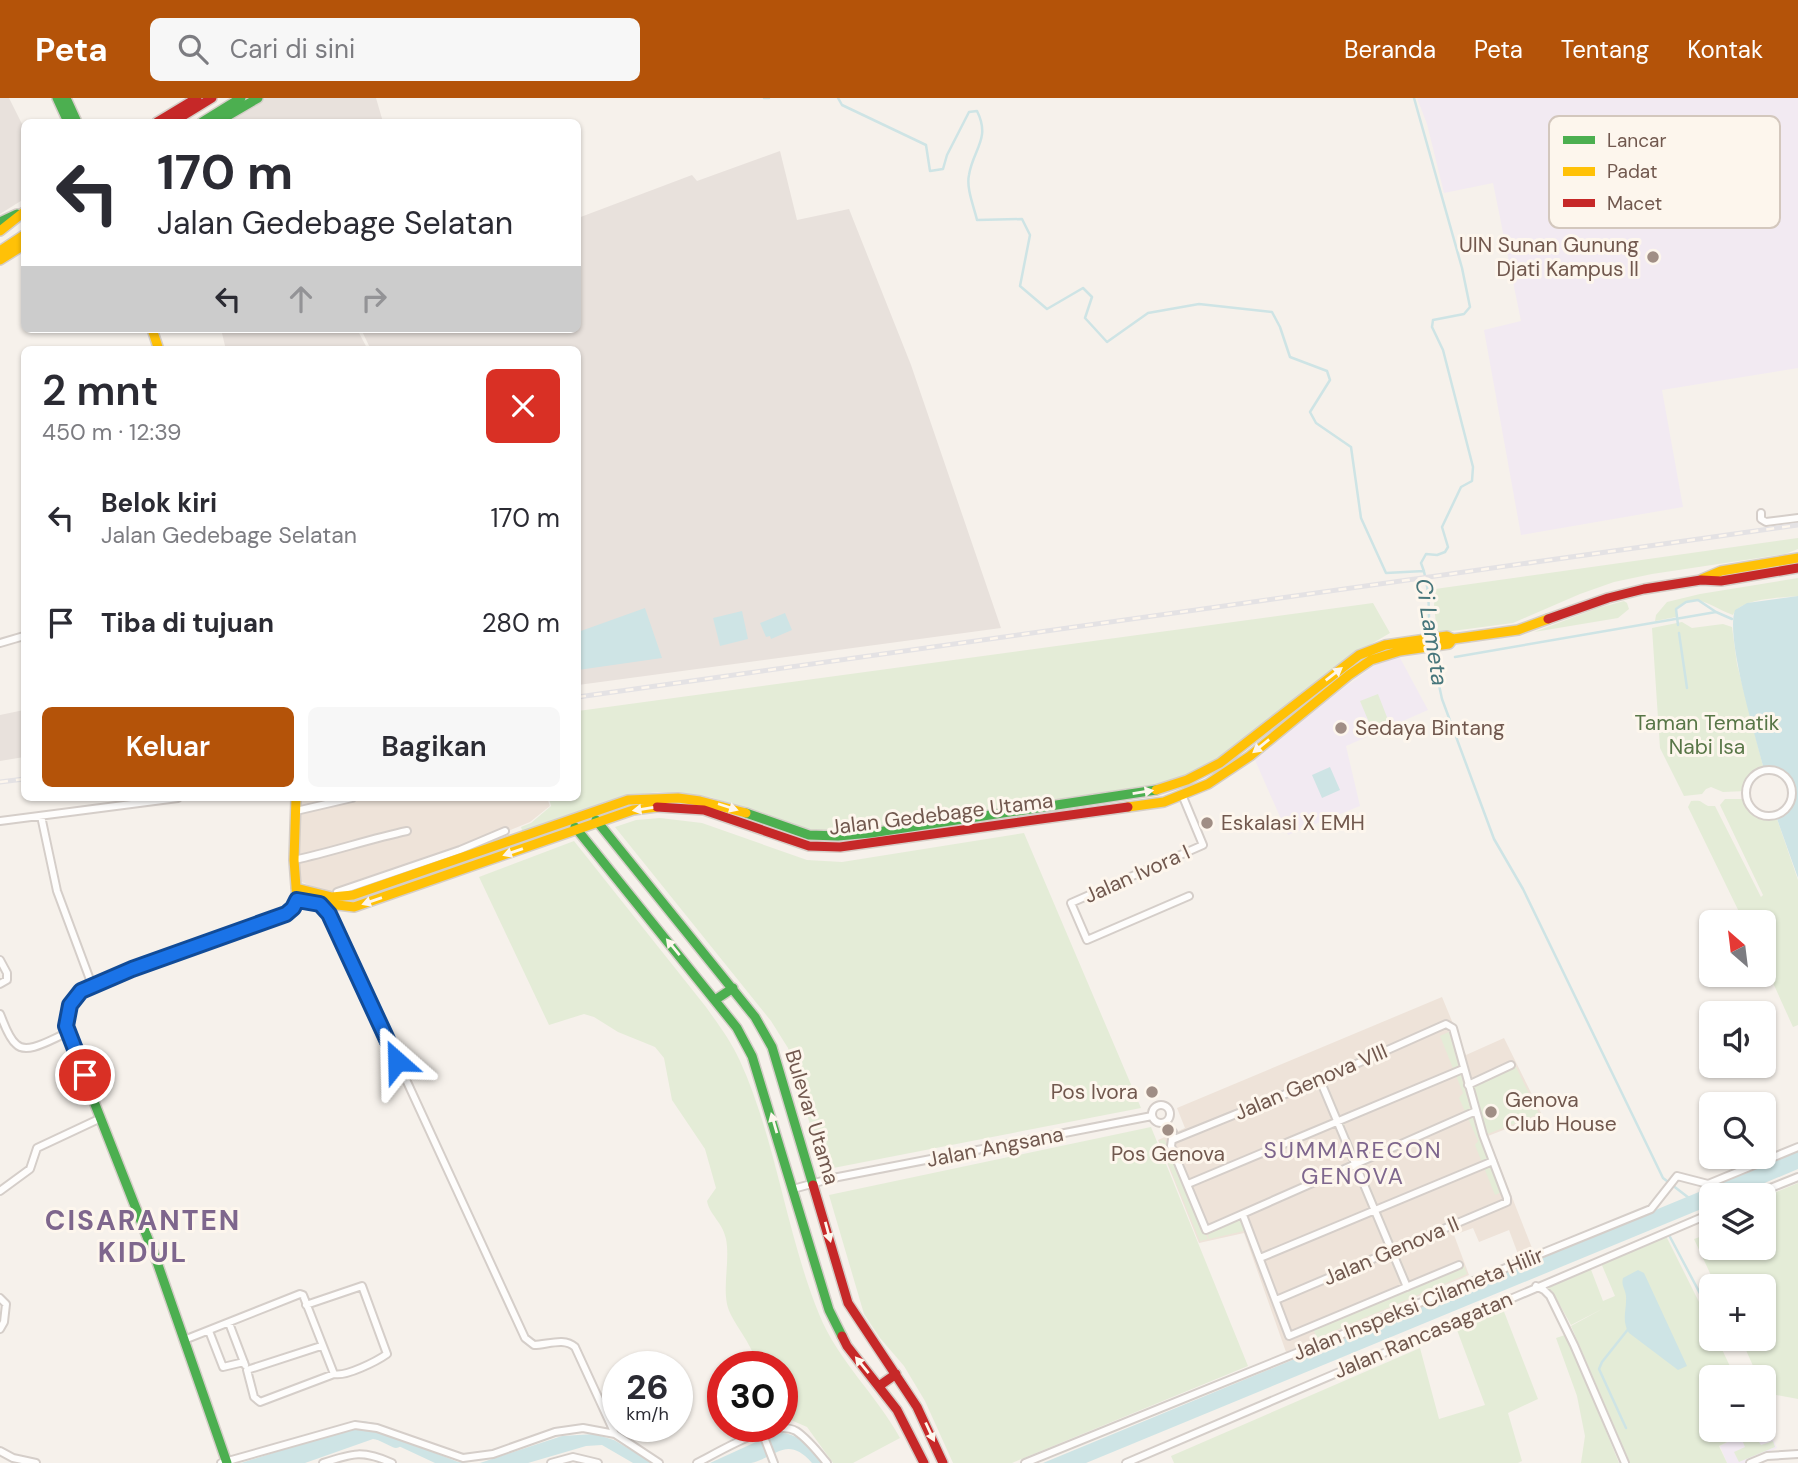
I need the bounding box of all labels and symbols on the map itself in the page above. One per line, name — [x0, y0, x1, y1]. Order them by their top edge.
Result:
legend — [1549, 116, 1780, 228]
text: Lancar — [1607, 128, 1667, 153]
text: Padat — [1607, 159, 1657, 184]
text: Macet — [1607, 191, 1662, 216]
place label: UIN Sunan Gunung Djati Kampus II — [1459, 231, 1639, 283]
marker: UIN Sunan Gunung Djati Kampus II — [1645, 249, 1661, 265]
water label: Ci Lameta — [1409, 576, 1455, 688]
one-way arrow — [1325, 667, 1343, 681]
park label: Taman Tematik Nabi Isa — [1635, 709, 1780, 761]
place label: Sedaya Bintang — [1355, 714, 1505, 742]
marker: Sedaya Bintang — [1333, 720, 1349, 736]
one-way arrow — [1252, 738, 1270, 753]
street label: Jalan Gedebage Utama — [827, 786, 1055, 842]
one-way arrow — [1132, 786, 1154, 797]
one-way arrow — [717, 802, 738, 813]
one-way arrow — [632, 804, 654, 815]
place label: Eskalasi X EMH — [1221, 809, 1365, 837]
marker: Eskalasi X EMH — [1199, 815, 1215, 831]
street label: Jalan Ivora I — [1080, 838, 1194, 910]
one-way arrow — [503, 847, 524, 858]
one-way arrow — [361, 896, 382, 907]
north arrow — [1699, 910, 1776, 987]
one-way arrow — [665, 939, 680, 957]
position arrow — [360, 1024, 434, 1098]
street label: Jalan Genova VIII — [1230, 1037, 1392, 1127]
pin — [55, 1045, 115, 1105]
street label: Bulevar Utama — [778, 1046, 846, 1188]
place label: Pos Ivora — [1051, 1078, 1138, 1106]
marker: Pos Ivora — [1144, 1084, 1160, 1100]
place label: Genova Club House — [1505, 1086, 1617, 1138]
marker: Genova Club House — [1483, 1104, 1499, 1120]
one-way arrow — [768, 1113, 778, 1134]
street label: Jalan Angsana — [924, 1120, 1066, 1174]
marker: Pos Genova — [1160, 1122, 1176, 1138]
district label: SUMMARECON GENOVA — [1263, 1135, 1443, 1191]
place label: Pos Genova — [1111, 1140, 1225, 1168]
district label: CISARANTEN KIDUL — [45, 1202, 241, 1271]
street label: Jalan Genova II — [1319, 1210, 1463, 1292]
one-way arrow — [823, 1221, 834, 1243]
street label: Jalan Inspeksi Cilameta Hilir — [1289, 1241, 1548, 1367]
street label: Jalan Rancasagatan — [1329, 1285, 1517, 1385]
speed limit sign: 30 — [707, 1351, 798, 1442]
one-way arrow — [854, 1356, 869, 1374]
one-way arrow — [925, 1422, 936, 1442]

